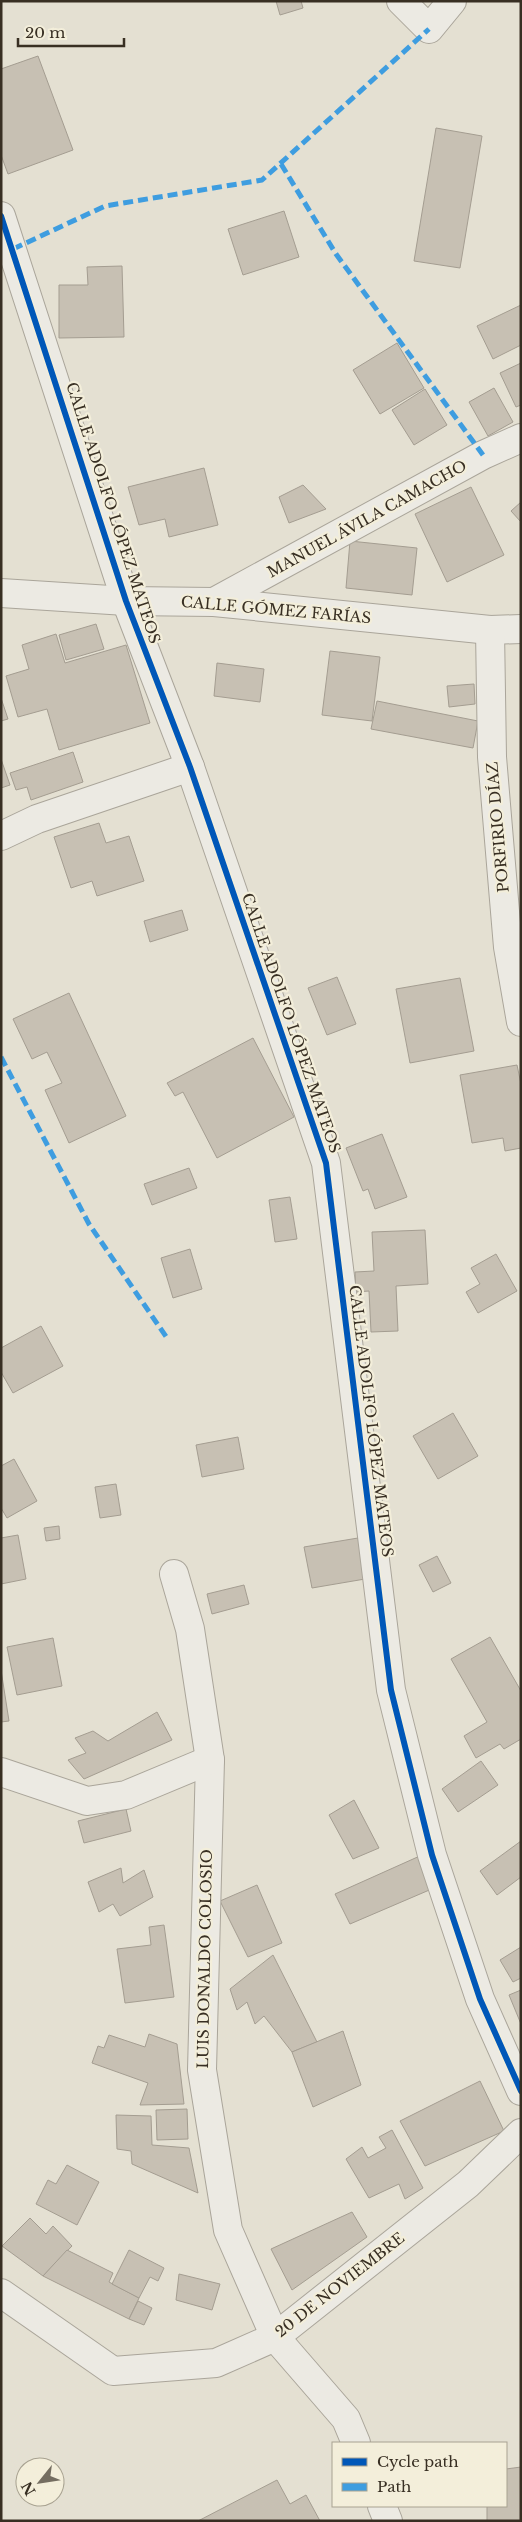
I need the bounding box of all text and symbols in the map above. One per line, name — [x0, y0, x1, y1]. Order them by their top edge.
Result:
scale bar — [18, 15, 124, 47]
text: 20 m — [25, 23, 65, 42]
street label: CALLE ADOLFO LÓPEZ MATEOS — [62, 380, 165, 646]
street label: MANUEL ÁVILA CAMACHO — [264, 456, 470, 581]
street label: CALLE GÓMEZ FARÍAS — [180, 592, 372, 627]
street label: PORFIRIO DÍAZ — [482, 761, 513, 893]
street label: CALLE ADOLFO LÓPEZ MATEOS — [238, 890, 345, 1155]
street label: CALLE ADOLFO LÓPEZ MATEOS — [345, 1284, 398, 1558]
street label: LUIS DONALDO COLOSIO — [193, 1849, 216, 2069]
street label: 20 DE NOVIEMBRE — [271, 2228, 408, 2341]
legend — [332, 2442, 507, 2507]
text: Cycle path — [377, 2452, 459, 2471]
north arrow — [15, 2457, 65, 2507]
text: Path — [377, 2477, 411, 2496]
text: N — [18, 2478, 40, 2499]

